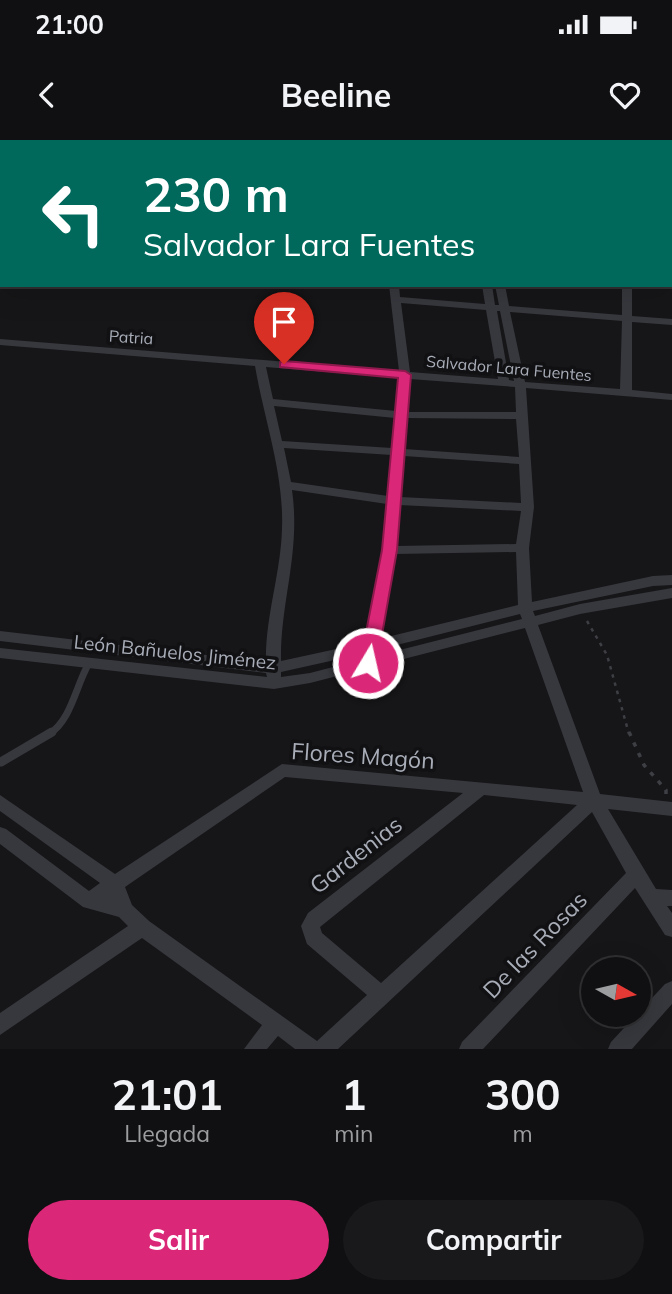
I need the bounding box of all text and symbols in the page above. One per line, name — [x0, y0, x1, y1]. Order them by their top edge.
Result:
text: 21:00 — [35, 8, 104, 41]
text: Beeline — [281, 75, 391, 115]
icon: back — [28, 76, 66, 114]
icon: heart — [606, 76, 644, 114]
text: 230 m — [143, 163, 289, 224]
icon: left — [28, 168, 119, 259]
text: Salvador Lara Fuentes — [143, 224, 475, 264]
pin — [254, 292, 314, 364]
icon: arrive — [265, 303, 303, 341]
street label: Patria — [108, 325, 154, 349]
street label: Salvador Lara Fuentes — [425, 351, 593, 385]
position arrow — [331, 626, 405, 700]
street label: León Bañuelos Jiménez — [73, 629, 277, 675]
street label: Flores Magón — [290, 736, 436, 775]
street label: Gardenias — [304, 810, 408, 900]
street label: De las Rosas — [476, 885, 593, 1004]
north arrow — [581, 957, 651, 1027]
map controls — [581, 957, 651, 1027]
text: 21:01 — [112, 1068, 223, 1121]
text: 1 — [341, 1068, 366, 1121]
text: 300 — [485, 1068, 560, 1121]
text: Llegada — [124, 1119, 210, 1148]
text: min — [334, 1119, 373, 1148]
text: m — [513, 1119, 533, 1148]
button: Salir — [28, 1200, 329, 1280]
button: Compartir — [343, 1200, 644, 1280]

